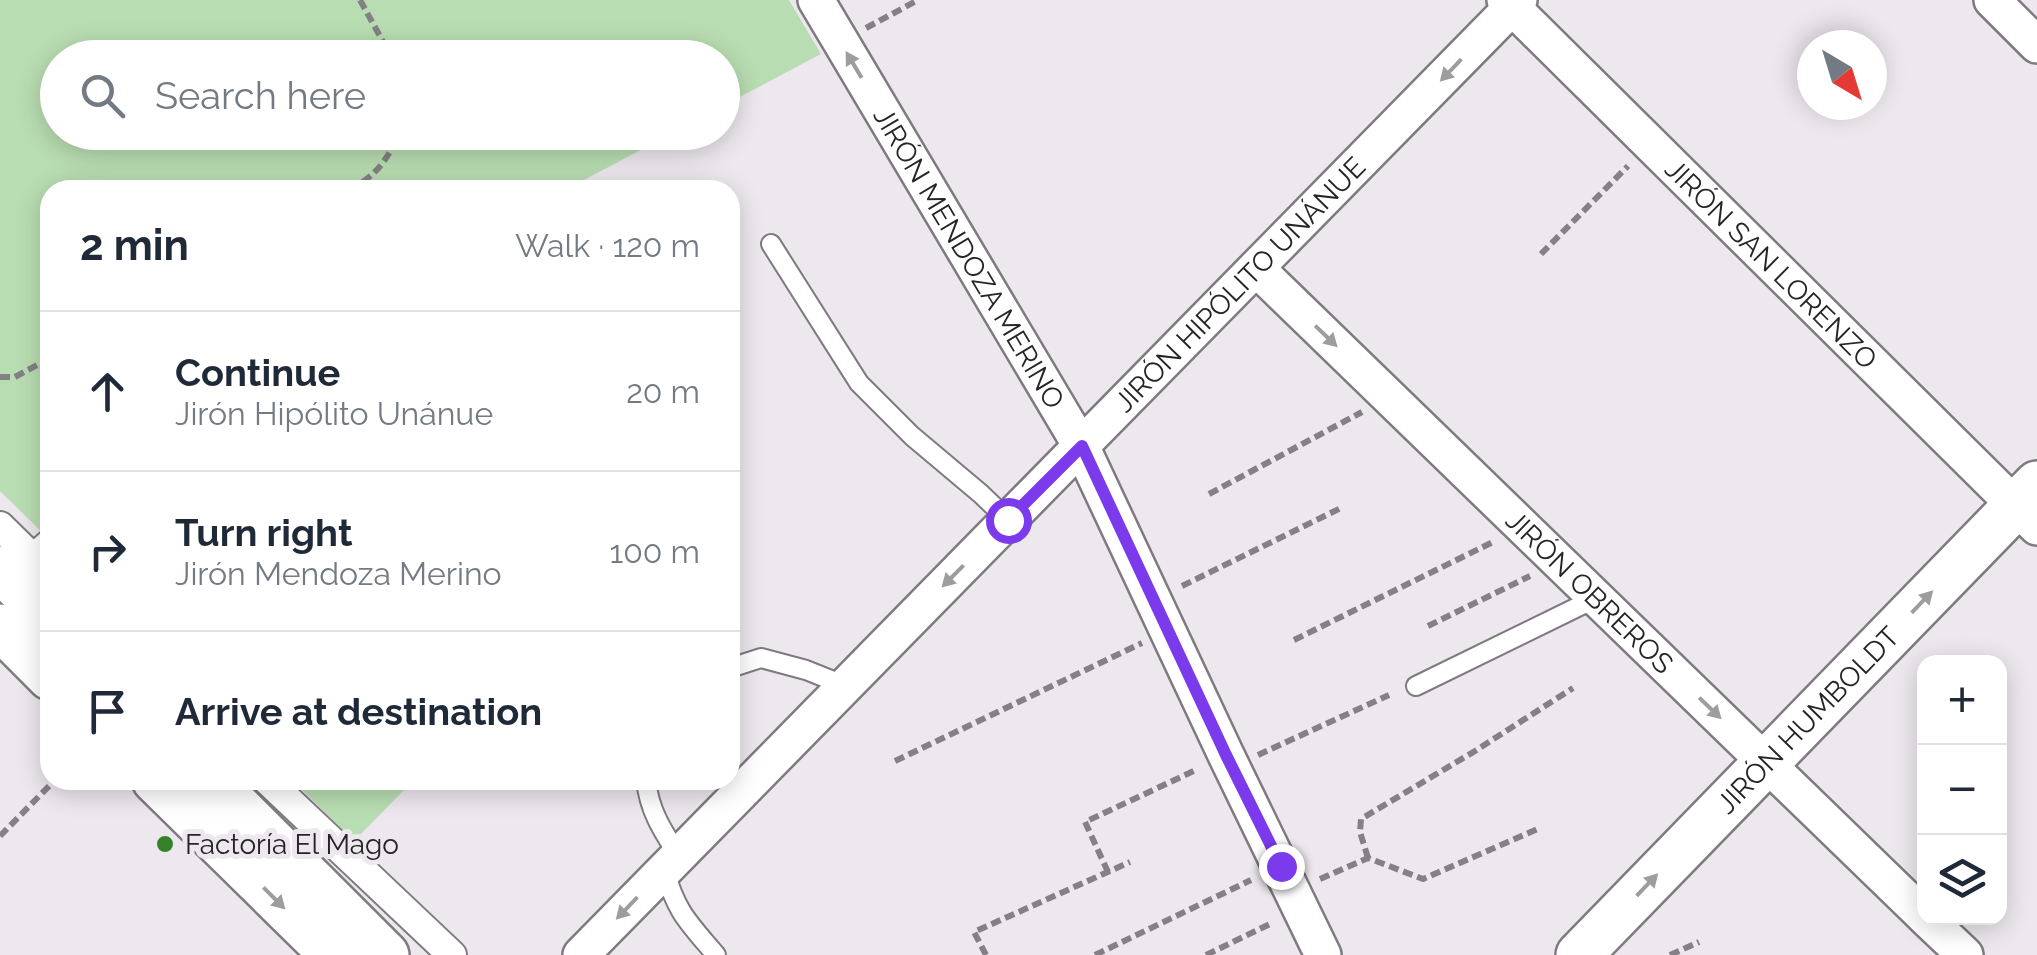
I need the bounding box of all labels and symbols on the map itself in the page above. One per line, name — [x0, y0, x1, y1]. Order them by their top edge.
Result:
north arrow — [1797, 30, 1887, 120]
one-way arrow — [846, 50, 863, 79]
one-way arrow — [1440, 57, 1463, 81]
street label: JIRÓN MENDOZA MERINO — [867, 101, 1071, 415]
street label: JIRÓN HIPÓLITO UNÁNUE — [1107, 150, 1372, 419]
street label: JIRÓN SAN LORENZO — [1659, 152, 1884, 376]
one-way arrow — [1314, 324, 1338, 347]
route start — [986, 498, 1032, 544]
street label: JIRÓN OBREROS — [1499, 503, 1680, 680]
one-way arrow — [942, 564, 966, 588]
one-way arrow — [1910, 590, 1933, 614]
street label: JIRÓN HUMBOLDT — [1710, 620, 1906, 820]
one-way arrow — [1698, 696, 1722, 720]
place label: Factoría El Mago — [185, 828, 399, 861]
marker: Factoría El Mago — [154, 833, 176, 855]
route end — [1259, 844, 1305, 890]
one-way arrow — [1635, 873, 1658, 897]
one-way arrow — [262, 885, 286, 909]
one-way arrow — [616, 895, 639, 919]

